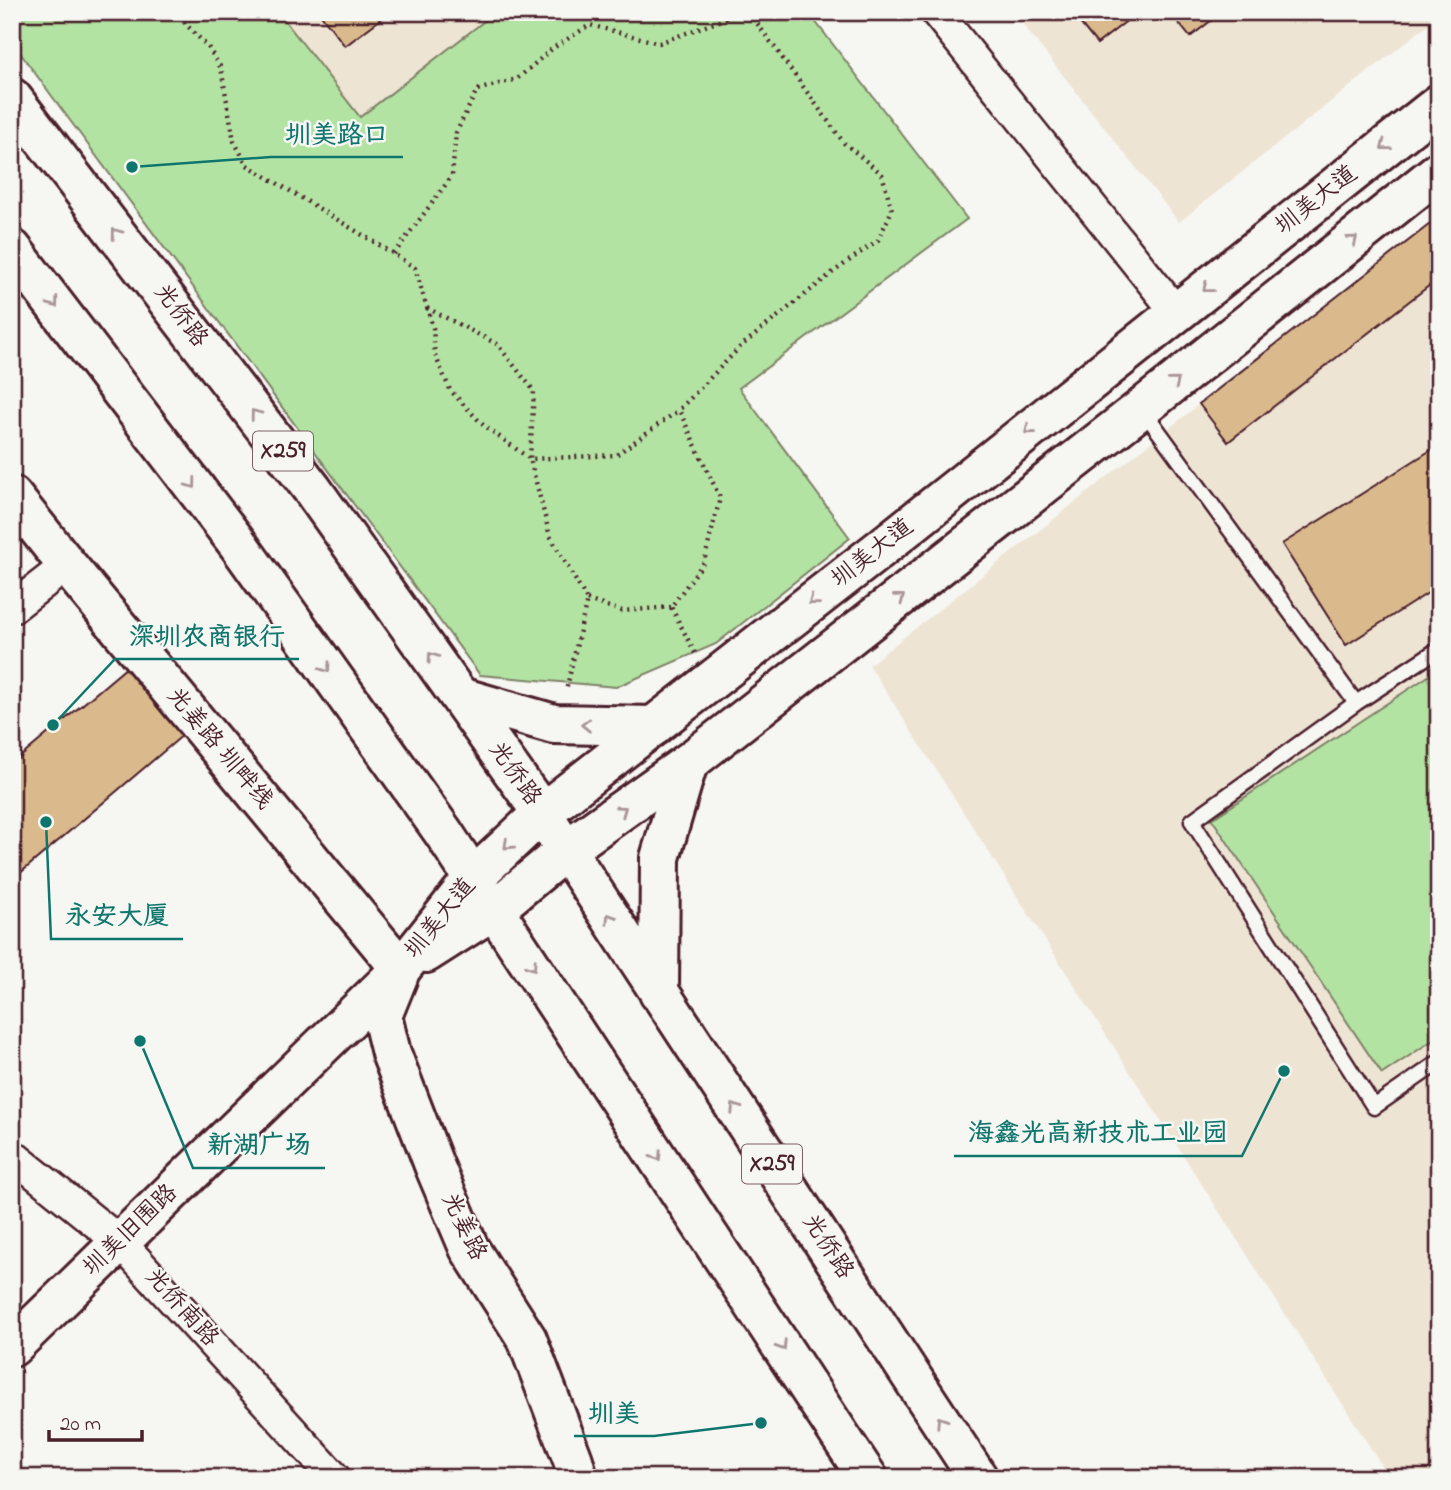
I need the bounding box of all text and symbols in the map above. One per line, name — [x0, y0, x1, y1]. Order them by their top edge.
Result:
callout: 圳美路口 — [271, 110, 403, 157]
text: 圳美路口 — [285, 118, 389, 156]
one-way arrow — [1381, 138, 1393, 151]
street label: 圳美大道 — [1268, 158, 1366, 244]
one-way arrow — [112, 229, 125, 241]
one-way arrow — [1344, 236, 1357, 248]
street label: 光侨路 — [144, 277, 216, 355]
one-way arrow — [1202, 279, 1215, 292]
one-way arrow — [45, 296, 58, 308]
one-way arrow — [1167, 378, 1180, 390]
one-way arrow — [250, 409, 263, 422]
one-way arrow — [1025, 421, 1037, 434]
road number: X259 — [253, 432, 313, 471]
one-way arrow — [184, 476, 197, 489]
street label: 圳美大道 — [824, 511, 922, 597]
one-way arrow — [808, 593, 820, 606]
one-way arrow — [892, 593, 904, 606]
callout: 深圳农商银行 — [115, 612, 299, 659]
text: 深圳农商银行 — [129, 620, 285, 658]
one-way arrow — [428, 652, 440, 665]
one-way arrow — [318, 660, 330, 673]
street label: 光姜路 圳畔线 — [157, 680, 281, 818]
one-way arrow — [580, 717, 590, 733]
street label: 光侨路 — [479, 734, 549, 814]
one-way arrow — [614, 806, 627, 819]
one-way arrow — [503, 837, 516, 849]
street label: 圳美大道 — [397, 871, 485, 967]
callout: 永安大厦 — [51, 892, 183, 939]
text: 永安大厦 — [65, 899, 169, 937]
one-way arrow — [605, 913, 618, 926]
one-way arrow — [524, 958, 537, 971]
one-way arrow — [730, 1103, 743, 1116]
callout: 海鑫光高新技术工业园 — [954, 1109, 1242, 1156]
text: 海鑫光高新技术工业园 — [968, 1116, 1228, 1154]
callout: 新湖广场 — [193, 1121, 325, 1168]
text: 新湖广场 — [207, 1128, 311, 1166]
road number: X259 — [742, 1144, 802, 1184]
one-way arrow — [649, 1148, 662, 1161]
street label: 圳美旧围路 — [76, 1177, 186, 1285]
street label: 光姜路 — [431, 1187, 495, 1267]
street label: 光侨路 — [793, 1207, 861, 1287]
street label: 光侨南路 — [136, 1261, 226, 1355]
one-way arrow — [774, 1339, 787, 1352]
callout: 圳美 — [574, 1389, 654, 1436]
text: 圳美 — [588, 1397, 640, 1435]
scale bar — [49, 1399, 142, 1443]
text: 20 m — [60, 1410, 101, 1440]
one-way arrow — [936, 1416, 949, 1429]

